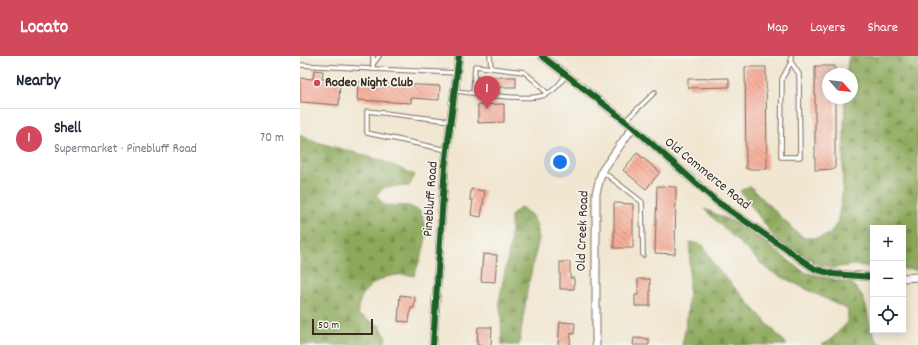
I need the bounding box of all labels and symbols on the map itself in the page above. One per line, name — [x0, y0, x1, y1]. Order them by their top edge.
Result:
north arrow — [822, 68, 858, 104]
place label: Rodeo Night Club — [325, 73, 413, 93]
pin: 1 — [474, 76, 500, 109]
marker: Rodeo Night Club — [312, 78, 322, 88]
street label: Old Commerce Road — [659, 133, 755, 215]
your location — [550, 152, 570, 172]
street label: Pinebluff Road — [418, 160, 444, 238]
street label: Old Creek Road — [572, 190, 594, 272]
scale bar — [312, 317, 373, 336]

